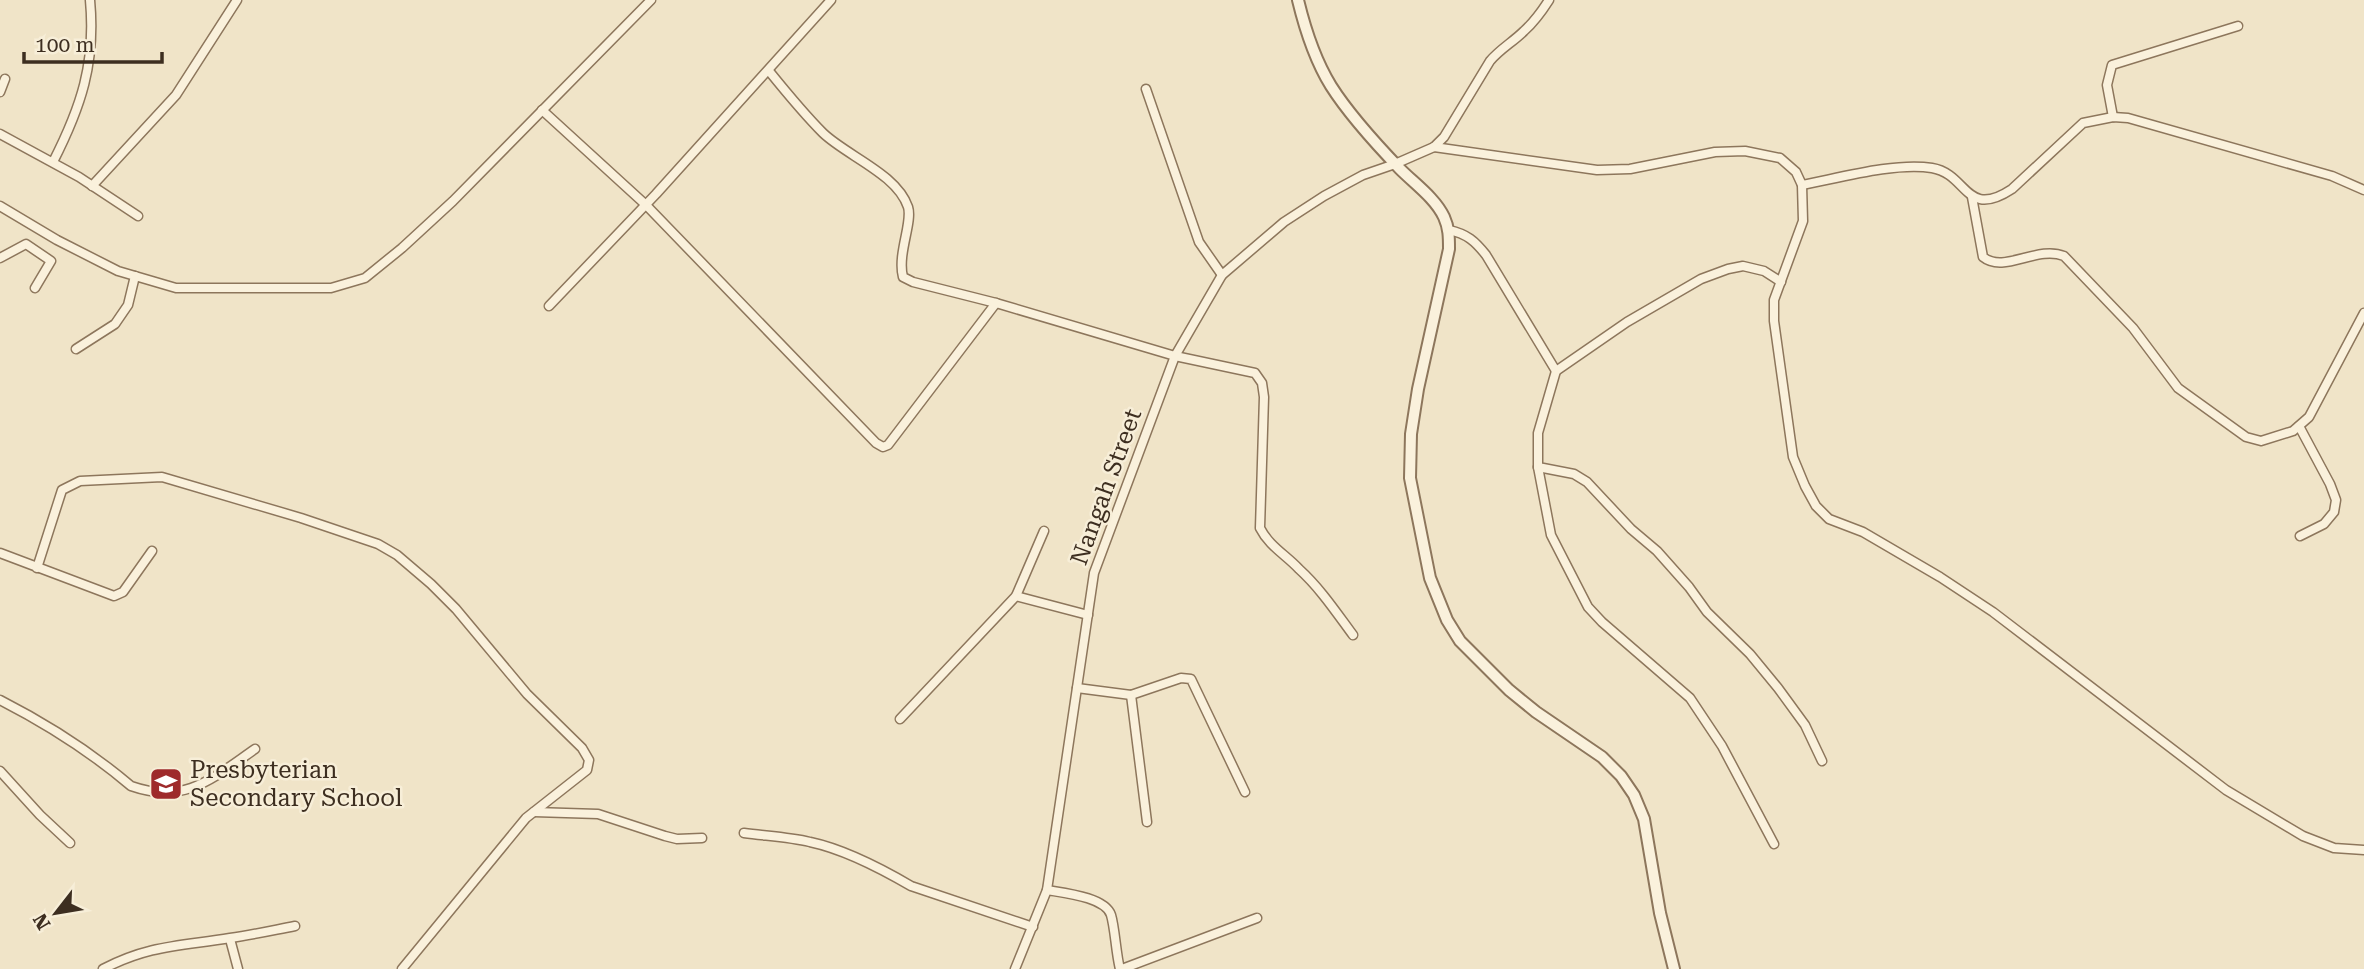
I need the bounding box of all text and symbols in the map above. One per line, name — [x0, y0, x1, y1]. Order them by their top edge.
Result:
scale bar — [24, 21, 163, 65]
text: 100 m — [35, 33, 95, 57]
street label: Nangah Street — [1065, 405, 1147, 569]
place label: Presbyterian Secondary School — [190, 756, 402, 812]
school or university icon: Presbyterian Secondary School — [147, 765, 185, 803]
north arrow — [21, 878, 91, 948]
text: N — [28, 909, 55, 934]

